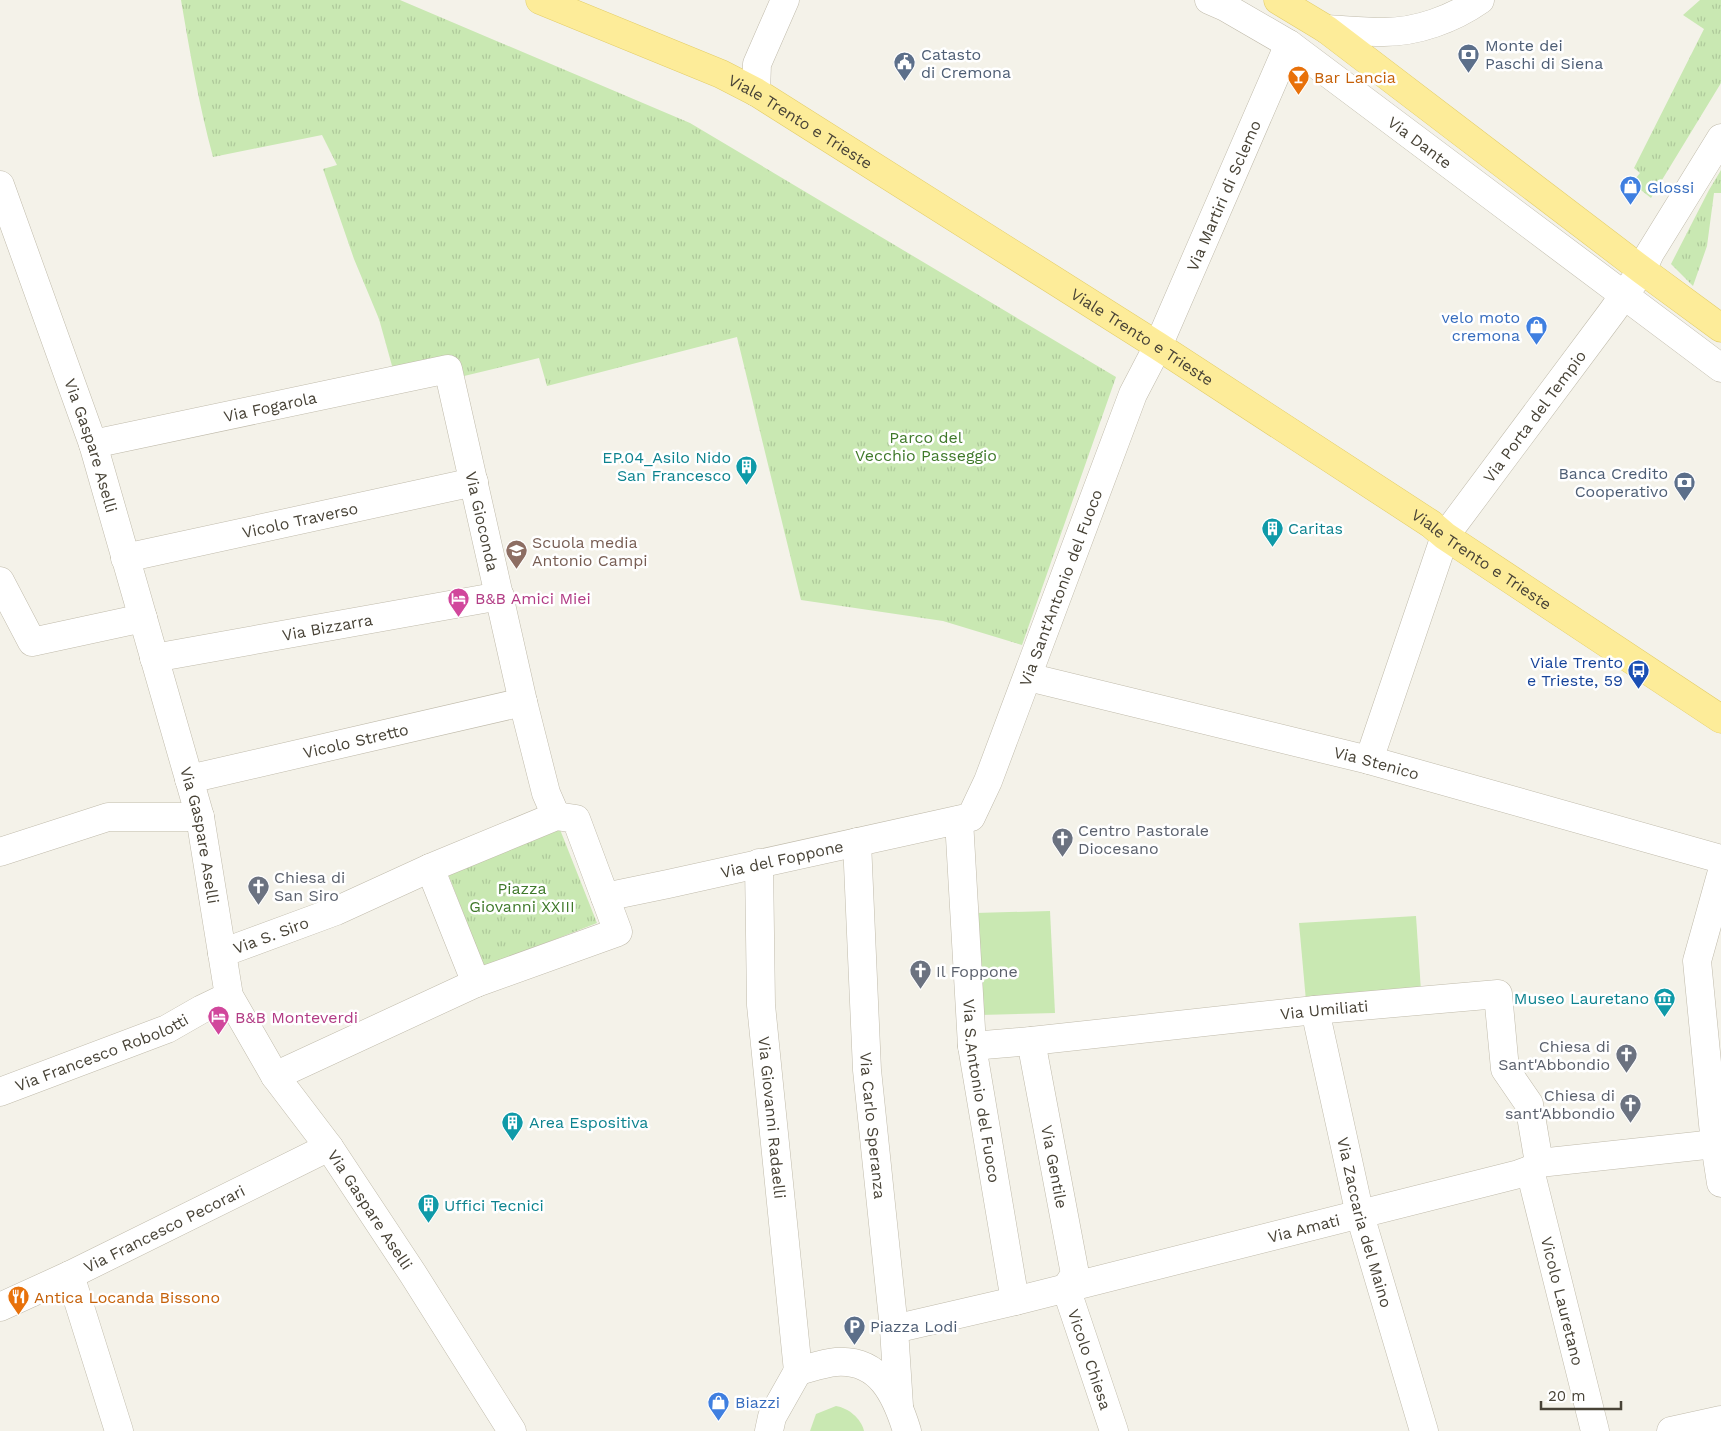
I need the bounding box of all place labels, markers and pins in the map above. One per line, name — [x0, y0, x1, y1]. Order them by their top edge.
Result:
place label: Monte dei Paschi di Siena — [1485, 36, 1603, 73]
bank icon: Monte dei Paschi di Siena — [1457, 42, 1481, 73]
place label: Catasto di Cremona — [921, 45, 1011, 82]
public building icon: Catasto di Cremona — [893, 51, 917, 82]
bar icon: Bar Lancia — [1286, 65, 1310, 96]
place label: Bar Lancia — [1314, 68, 1396, 87]
shop icon: Glossi — [1619, 175, 1643, 206]
place label: Glossi — [1647, 178, 1694, 197]
place label: velo moto cremona — [1441, 308, 1520, 345]
shop icon: velo moto cremona — [1524, 314, 1548, 345]
place label: EP.04_Asilo Nido San Francesco — [602, 448, 731, 485]
building icon: EP.04_Asilo Nido San Francesco — [735, 454, 759, 485]
place label: Banca Credito Cooperativo — [1558, 464, 1668, 501]
bank icon: Banca Credito Cooperativo — [1672, 470, 1696, 501]
building icon: Caritas — [1260, 516, 1284, 547]
place label: Caritas — [1288, 519, 1343, 538]
place label: Scuola media Antonio Campi — [532, 533, 647, 570]
school or university icon: Scuola media Antonio Campi — [504, 539, 528, 570]
hotel icon: B&B Amici Miei — [447, 586, 471, 617]
place label: B&B Amici Miei — [475, 589, 591, 608]
place label: Viale Trento e Trieste, 59 — [1527, 653, 1623, 690]
bus stop icon: Viale Trento e Trieste, 59 — [1627, 659, 1651, 690]
place label: Centro Pastorale Diocesano — [1078, 821, 1209, 858]
church icon: Centro Pastorale Diocesano — [1050, 827, 1074, 858]
place label: Chiesa di San Siro — [274, 868, 345, 905]
church icon: Chiesa di San Siro — [246, 874, 270, 905]
church icon: Il Foppone — [908, 959, 932, 990]
place label: Il Foppone — [936, 962, 1018, 981]
museum icon: Museo Lauretano — [1653, 986, 1677, 1017]
place label: Museo Lauretano — [1514, 989, 1649, 1008]
hotel icon: B&B Monteverdi — [207, 1005, 231, 1036]
place label: B&B Monteverdi — [235, 1008, 358, 1027]
place label: Chiesa di Sant'Abbondio — [1498, 1037, 1610, 1074]
church icon: Chiesa di Sant'Abbondio — [1614, 1043, 1638, 1074]
place label: Chiesa di sant'Abbondio — [1505, 1086, 1615, 1123]
church icon: Chiesa di sant'Abbondio — [1619, 1092, 1643, 1123]
building icon: Area Espositiva — [501, 1110, 525, 1141]
place label: Area Espositiva — [529, 1113, 648, 1132]
building icon: Uffici Tecnici — [416, 1193, 440, 1224]
place label: Uffici Tecnici — [444, 1196, 544, 1215]
restaurant icon: Antica Locanda Bissono — [6, 1285, 30, 1316]
place label: Antica Locanda Bissono — [34, 1288, 220, 1307]
parking icon: Piazza Lodi — [842, 1314, 866, 1345]
place label: Piazza Lodi — [870, 1317, 958, 1336]
shop icon: Biazzi — [707, 1390, 731, 1421]
place label: Biazzi — [735, 1393, 780, 1412]

